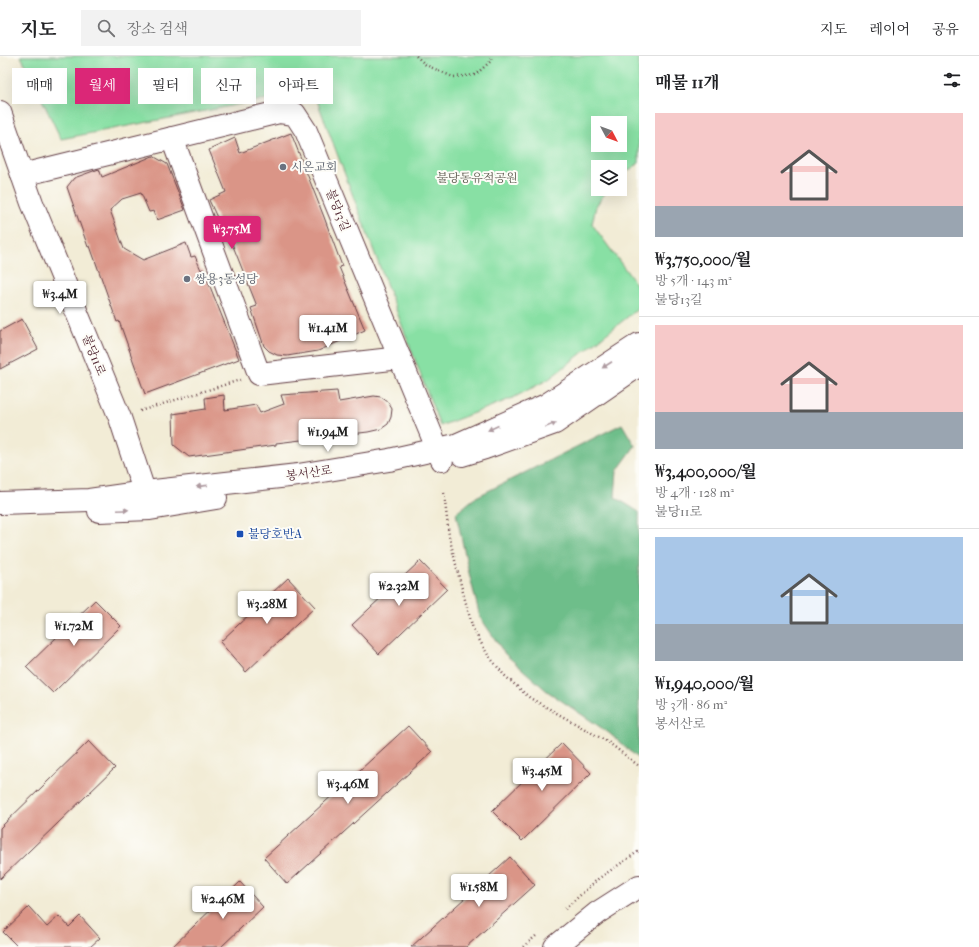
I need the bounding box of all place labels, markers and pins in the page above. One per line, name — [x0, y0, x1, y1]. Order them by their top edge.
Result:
place label: 시온교회 — [291, 160, 337, 174]
marker: 시온교회 — [278, 162, 288, 172]
pin: ₩3.75M — [199, 216, 265, 250]
place label: 쌍용3동성당 — [195, 272, 258, 286]
marker: 쌍용3동성당 — [182, 274, 192, 284]
pin: ₩3.4M — [32, 281, 88, 315]
pin: ₩1.41M — [295, 315, 361, 349]
pin: ₩1.94M — [295, 419, 361, 453]
place label: 불당호반A — [248, 527, 302, 541]
marker: 불당호반A — [235, 529, 245, 539]
pin: ₩2.32M — [366, 573, 432, 607]
pin: ₩3.28M — [234, 591, 300, 625]
pin: ₩1.72M — [41, 613, 107, 647]
pin: ₩3.45M — [509, 758, 575, 792]
pin: ₩3.46M — [315, 771, 381, 805]
pin: ₩1.58M — [446, 874, 512, 908]
pin: ₩2.46M — [190, 886, 256, 920]

